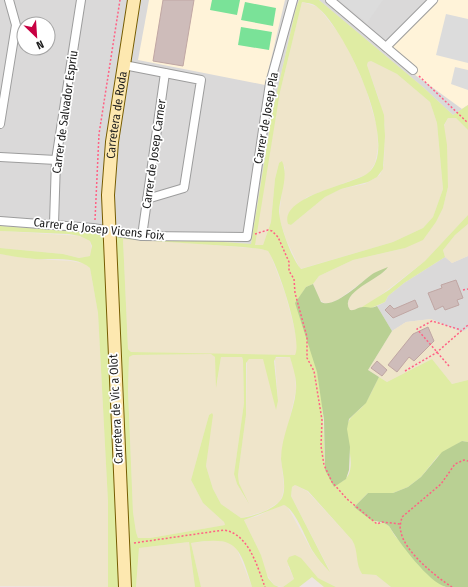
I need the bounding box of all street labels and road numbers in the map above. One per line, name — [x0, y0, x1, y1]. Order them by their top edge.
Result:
street label: Carrer de Salvador Espriu — [49, 50, 81, 174]
street label: Carretera de Roda — [104, 70, 130, 159]
street label: Carrer de Josep Pla — [251, 71, 281, 165]
street label: Carrer de Josep Carner — [139, 98, 169, 210]
street label: Carrer de Josep Vicens Foix — [33, 215, 166, 243]
street label: Carretera de Vic a Olot — [106, 354, 126, 464]

